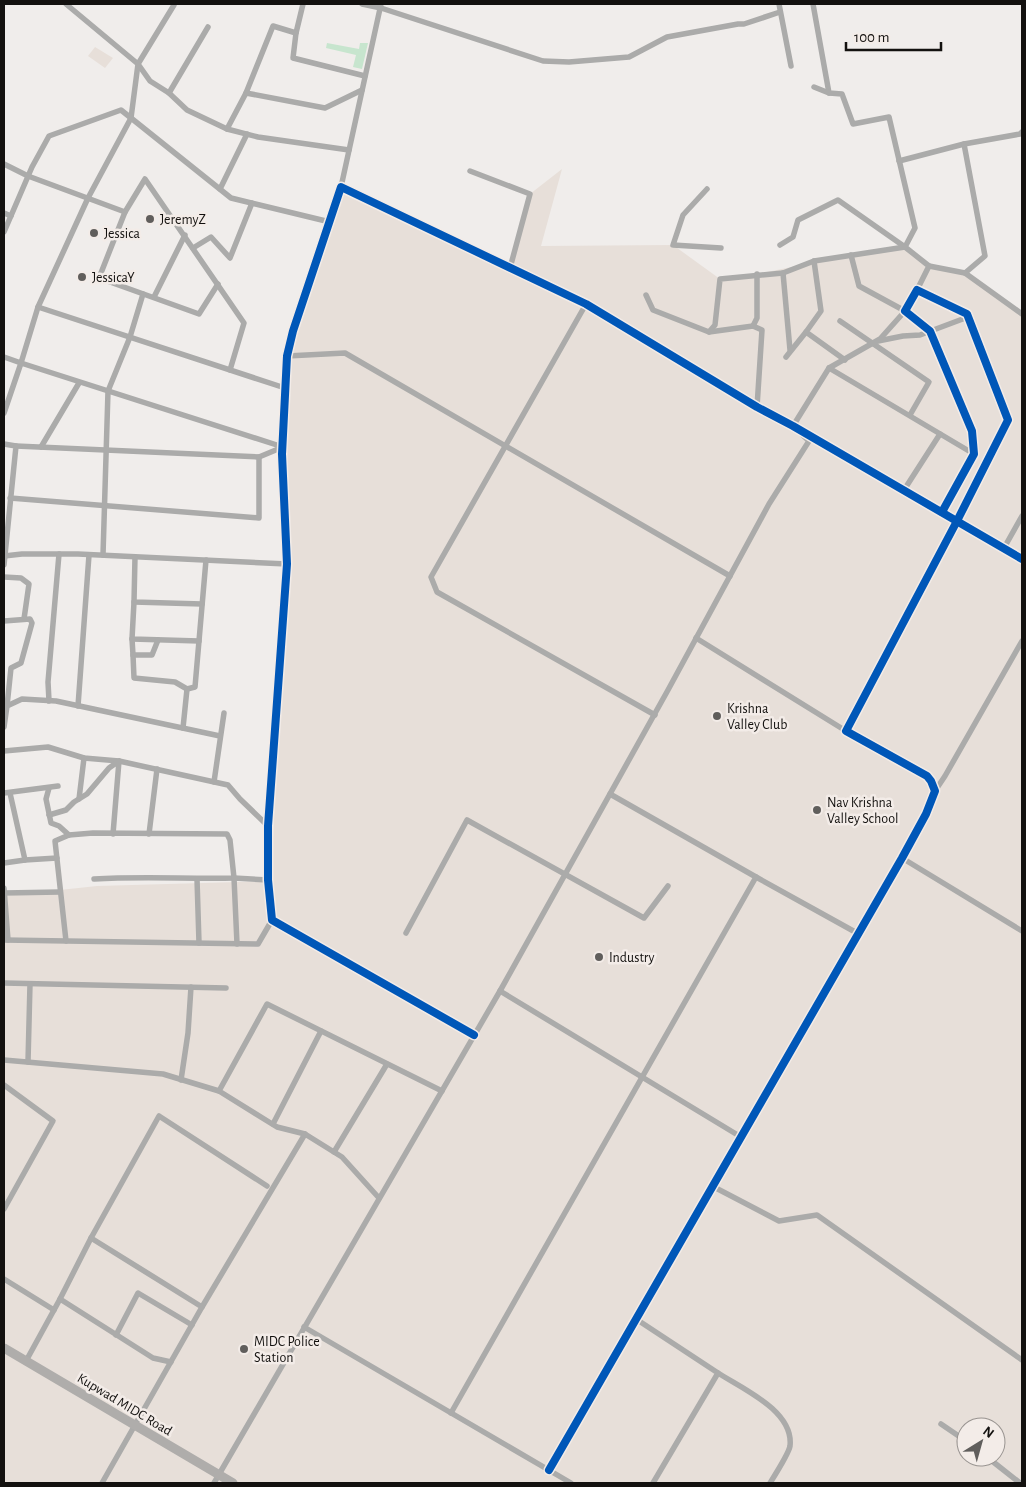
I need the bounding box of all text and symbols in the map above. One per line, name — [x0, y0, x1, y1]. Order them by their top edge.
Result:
scale bar — [846, 20, 941, 52]
text: 100 m — [854, 30, 889, 45]
marker: JeremyZ — [144, 213, 156, 225]
place label: JeremyZ — [160, 213, 206, 227]
marker: Jessica — [88, 227, 100, 239]
place label: Jessica — [104, 227, 141, 241]
marker: JessicaY — [76, 271, 88, 283]
place label: JessicaY — [92, 271, 135, 285]
place label: Krishna Valley Club — [727, 702, 787, 732]
marker: Krishna Valley Club — [711, 710, 723, 722]
place label: Nav Krishna Valley School — [827, 796, 898, 826]
marker: Nav Krishna Valley School — [811, 804, 823, 816]
marker: Industry — [593, 951, 605, 963]
place label: Industry — [609, 951, 655, 965]
place label: MIDC Police Station — [254, 1335, 320, 1365]
marker: MIDC Police Station — [238, 1343, 250, 1355]
street label: Kupwad MIDC Road — [75, 1371, 174, 1439]
north arrow — [956, 1417, 1006, 1467]
text: N — [980, 1424, 996, 1441]

